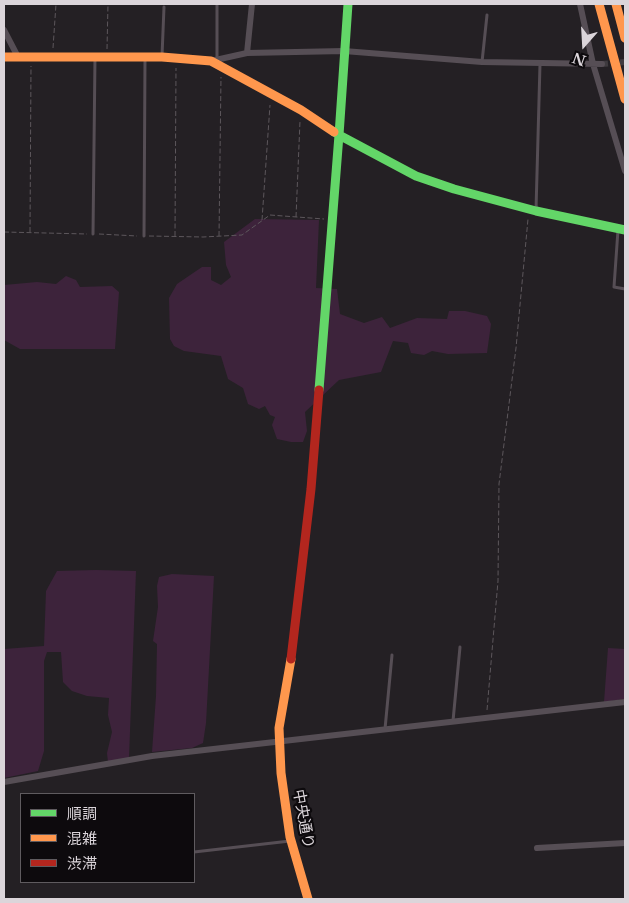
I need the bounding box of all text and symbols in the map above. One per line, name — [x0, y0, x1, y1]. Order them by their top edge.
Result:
north arrow — [559, 20, 609, 70]
text: N — [570, 49, 588, 70]
street label: 中央通り — [289, 788, 317, 850]
legend — [20, 793, 195, 883]
text: 順調 — [67, 804, 97, 823]
text: 混雑 — [67, 829, 97, 848]
text: 渋滞 — [67, 854, 97, 873]

